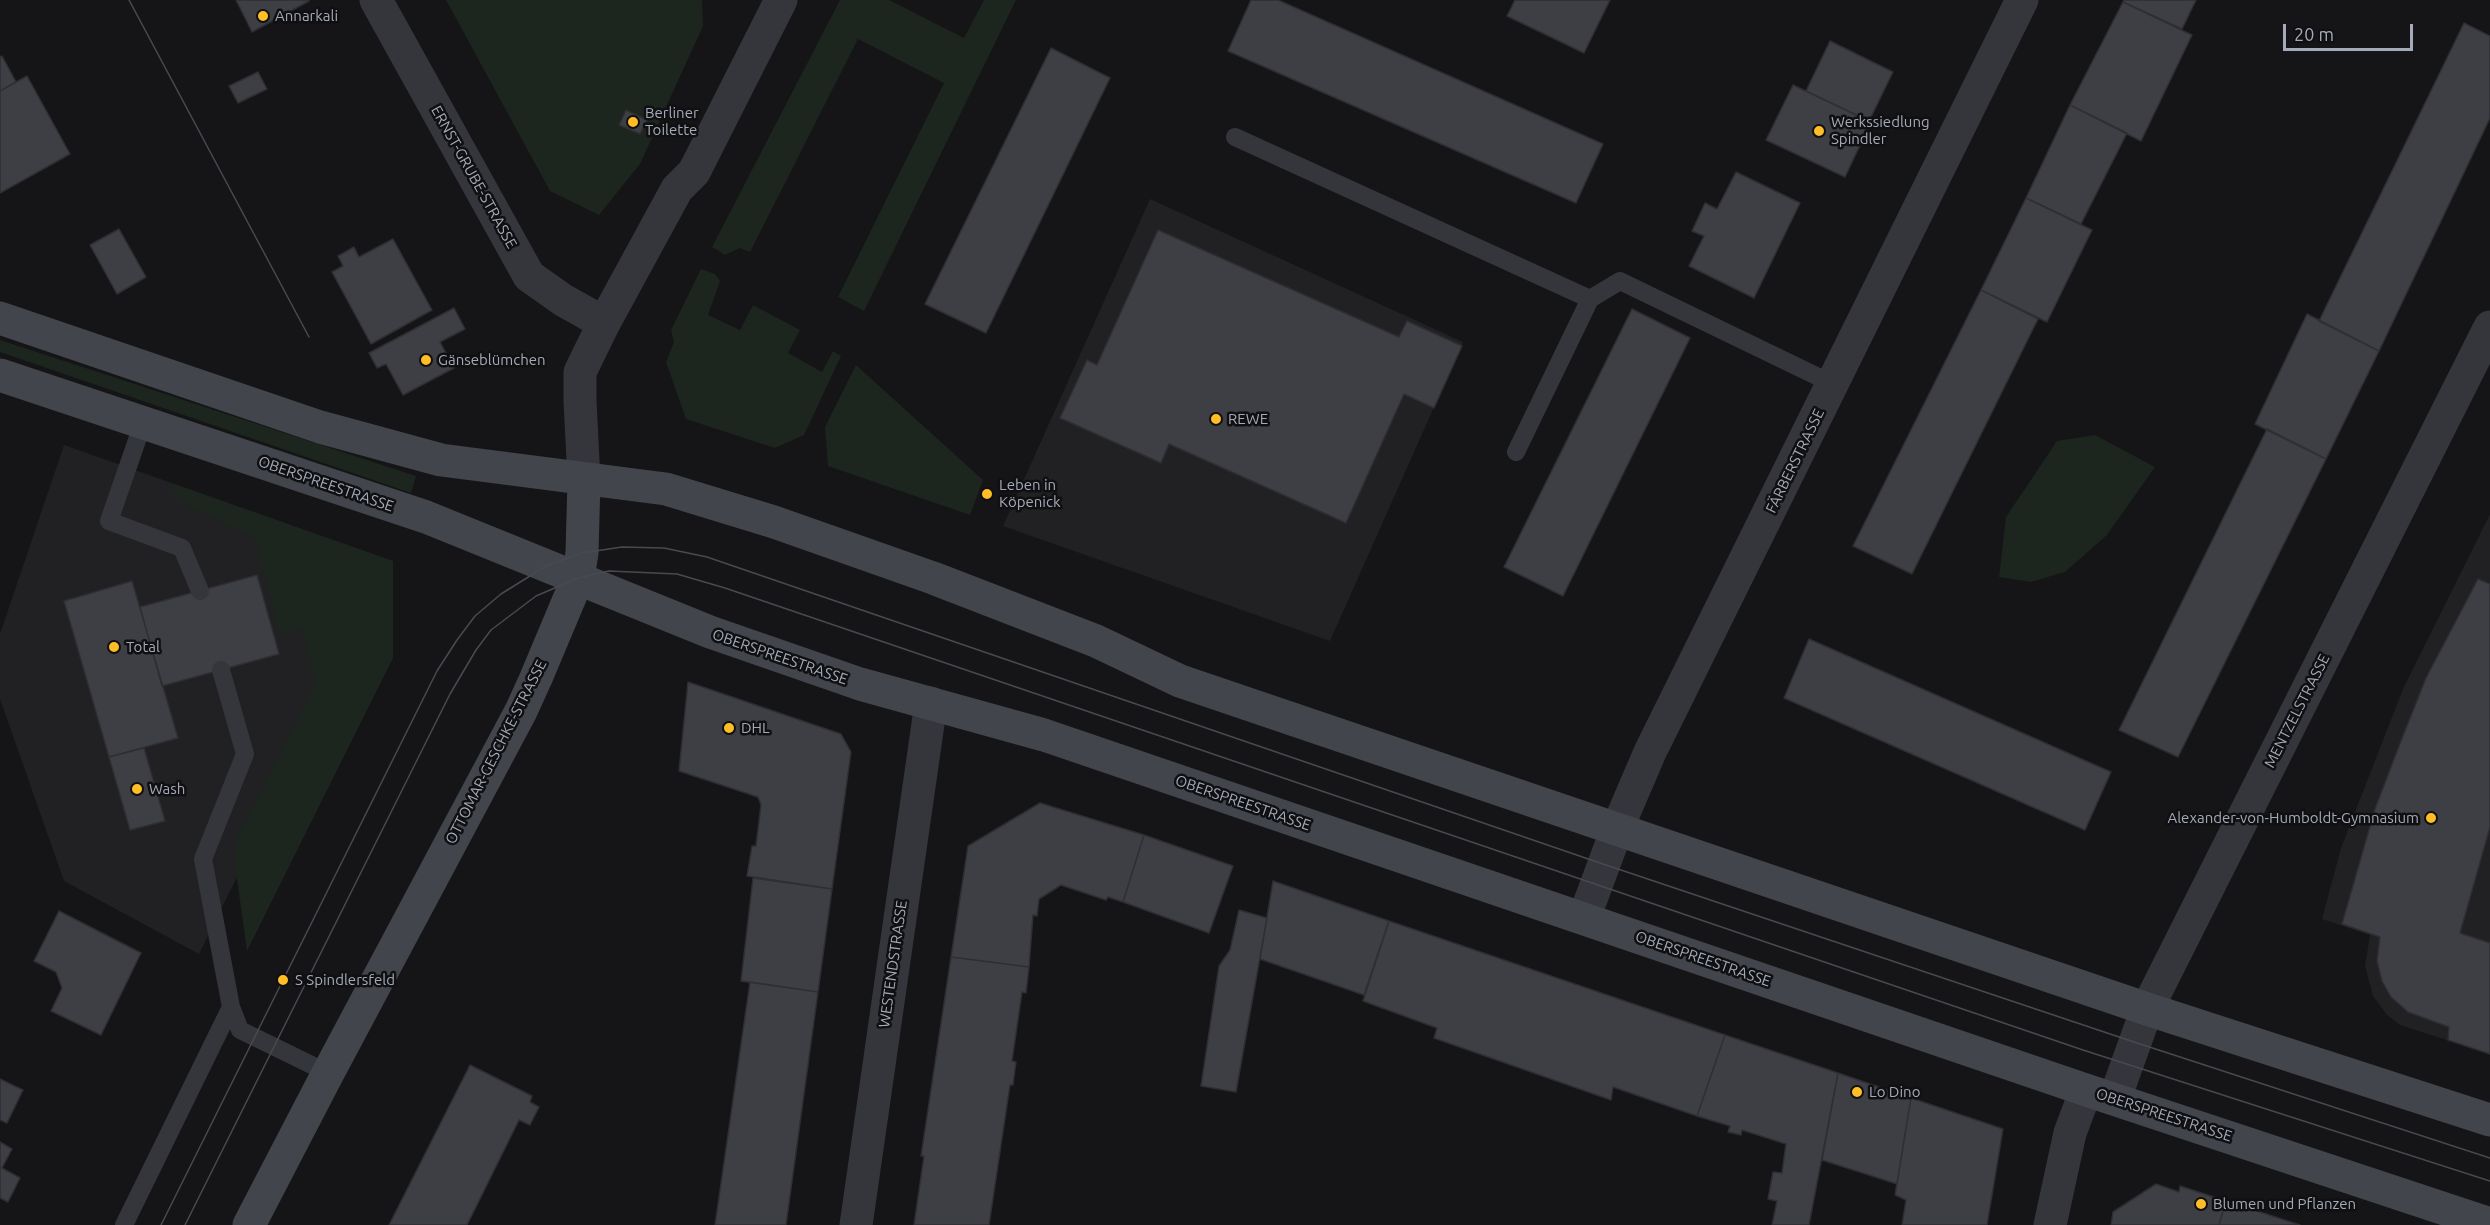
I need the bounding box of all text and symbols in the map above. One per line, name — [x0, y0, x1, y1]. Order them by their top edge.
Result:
place label: Annarkali — [275, 7, 338, 25]
marker: Annarkali — [256, 9, 270, 23]
scale bar — [2286, 12, 2416, 50]
text: 20 m — [2294, 24, 2334, 44]
street label: ERNST-GRUBE-STRASSE — [427, 103, 521, 251]
place label: Berliner Toilette — [645, 104, 699, 139]
place label: Werkssiedlung Spindler — [1831, 113, 1930, 148]
marker: Berliner Toilette — [626, 115, 640, 129]
marker: Werkssiedlung Spindler — [1812, 124, 1826, 138]
place label: Gänseblümchen — [438, 351, 546, 369]
marker: Gänseblümchen — [419, 353, 433, 367]
street label: FÄRBERSTRASSE — [1762, 406, 1828, 516]
place label: REWE — [1228, 410, 1268, 428]
marker: REWE — [1209, 412, 1223, 426]
street label: OBERSPREESTRASSE — [256, 452, 396, 516]
place label: Leben in Köpenick — [999, 476, 1061, 511]
marker: Leben in Köpenick — [980, 487, 994, 501]
street label: OBERSPREESTRASSE — [710, 625, 850, 689]
place label: Total — [126, 638, 160, 656]
marker: Total — [107, 640, 121, 654]
street label: MENTZELSTRASSE — [2261, 651, 2333, 771]
street label: OTTOMAR-GESCHKE-STRASSE — [442, 657, 550, 847]
place label: DHL — [741, 719, 770, 737]
marker: DHL — [722, 721, 736, 735]
street label: OBERSPREESTRASSE — [1173, 771, 1313, 835]
place label: Wash — [149, 780, 185, 798]
marker: Wash — [130, 782, 144, 796]
place label: Alexander-von-Humboldt-Gymnasium — [2167, 809, 2419, 827]
marker: Alexander-von-Humboldt-Gymnasium — [2424, 811, 2438, 825]
street label: WESTENDSTRASSE — [875, 899, 911, 1029]
street label: OBERSPREESTRASSE — [1633, 927, 1773, 991]
place label: S Spindlersfeld — [295, 971, 395, 989]
marker: S Spindlersfeld — [276, 973, 290, 987]
place label: Lo Dino — [1869, 1083, 1920, 1101]
street label: OBERSPREESTRASSE — [2094, 1084, 2234, 1146]
marker: Lo Dino — [1850, 1085, 1864, 1099]
place label: Blumen und Pflanzen — [2213, 1195, 2356, 1213]
marker: Blumen und Pflanzen — [2194, 1197, 2208, 1211]

